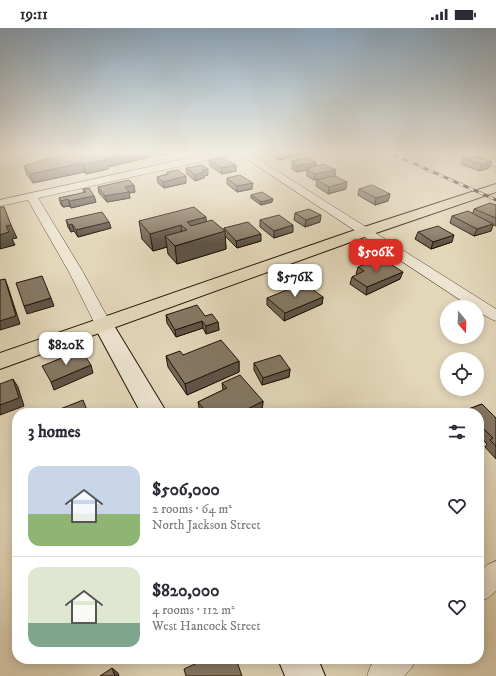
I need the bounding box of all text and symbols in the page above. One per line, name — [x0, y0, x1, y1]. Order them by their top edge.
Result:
text: 19:11 — [20, 5, 48, 24]
pin: $506K — [348, 239, 404, 273]
text: $506K — [358, 244, 394, 260]
pin: $576K — [267, 264, 323, 298]
text: $576K — [277, 269, 313, 285]
north arrow — [440, 300, 484, 344]
map controls — [440, 300, 484, 396]
pin: $820K — [38, 332, 94, 366]
text: $820K — [48, 337, 84, 353]
button: locate — [440, 352, 484, 396]
text: 3 homes — [28, 421, 81, 443]
icon: filters — [446, 421, 468, 443]
text: $506,000 — [152, 479, 220, 501]
icon: home — [60, 482, 108, 530]
icon: heart — [446, 495, 468, 517]
text: 2 rooms · 64 m² — [152, 501, 232, 517]
text: North Jackson Street — [152, 517, 261, 533]
text: $820,000 — [152, 580, 219, 602]
icon: home — [60, 583, 108, 631]
icon: heart — [446, 596, 468, 618]
text: 4 rooms · 112 m² — [152, 602, 235, 618]
text: West Hancock Street — [152, 618, 261, 634]

